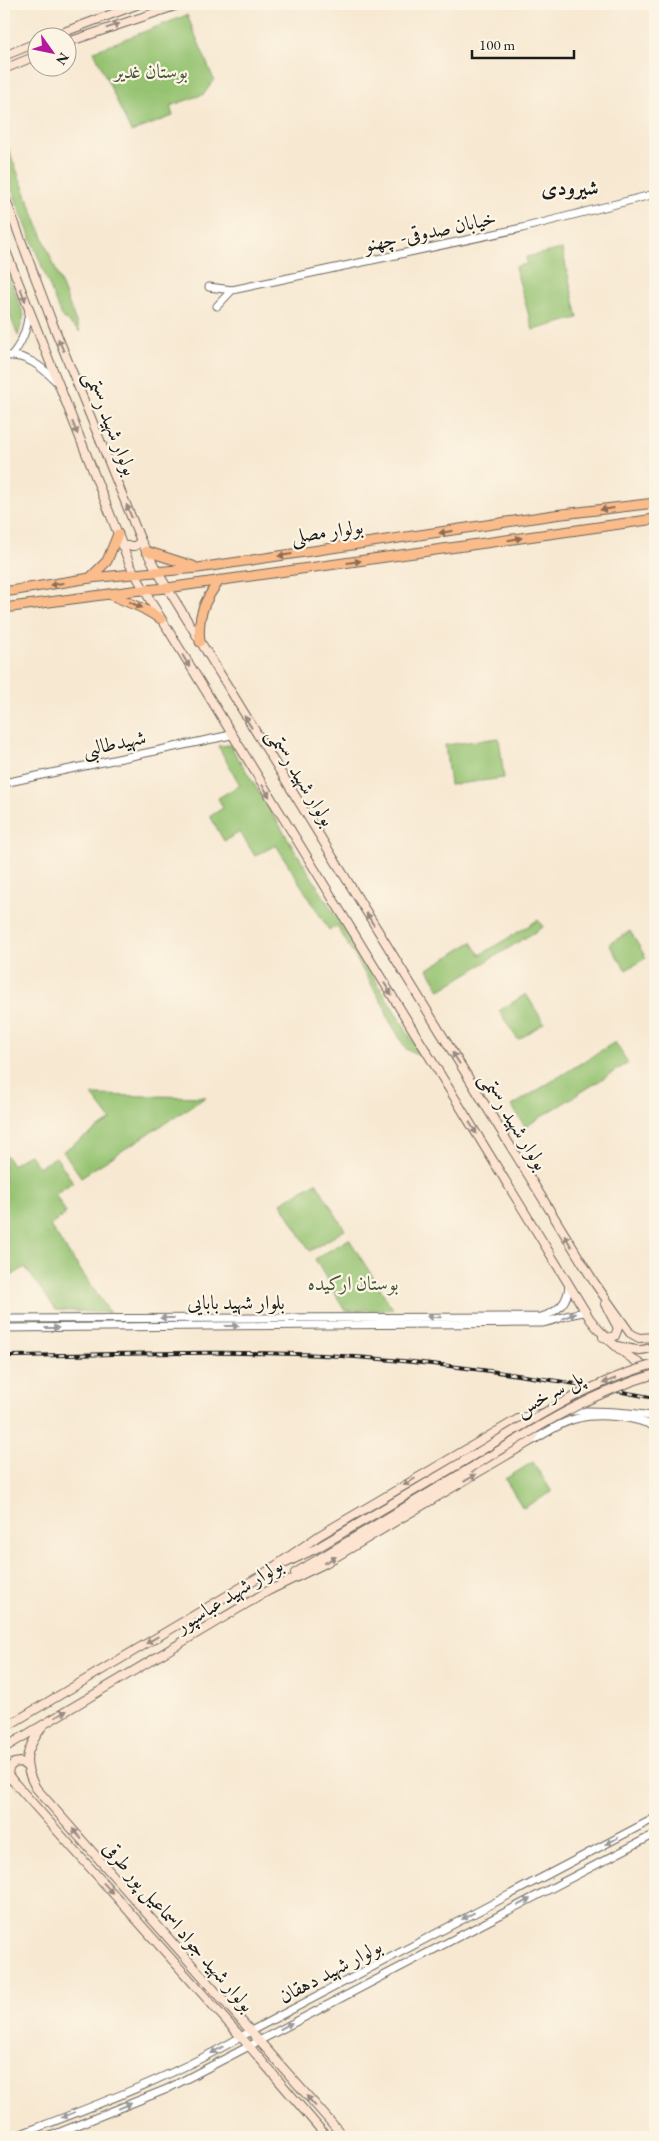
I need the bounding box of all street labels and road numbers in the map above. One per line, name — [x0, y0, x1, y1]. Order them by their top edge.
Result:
street label: خیابان صدوقی- چهنو — [360, 204, 498, 258]
street label: بولوار شهید رستمی — [77, 367, 144, 480]
street label: بولوار مصلی — [289, 513, 365, 551]
street label: بولوار شهید رستمی — [260, 723, 341, 831]
street label: شهیدطالبی — [80, 724, 149, 766]
street label: بولوار شهید رستمی — [473, 1067, 554, 1175]
street label: بلوار شهید بابایی — [187, 1289, 285, 1316]
street label: پل سرخس — [511, 1364, 589, 1423]
street label: بولوار شهید عباسپور — [169, 1552, 288, 1640]
street label: بولوار شهید جواد اسماعیل پور طرقی — [96, 1835, 260, 2018]
street label: بولوار شهید دهقان — [274, 1933, 386, 2009]

